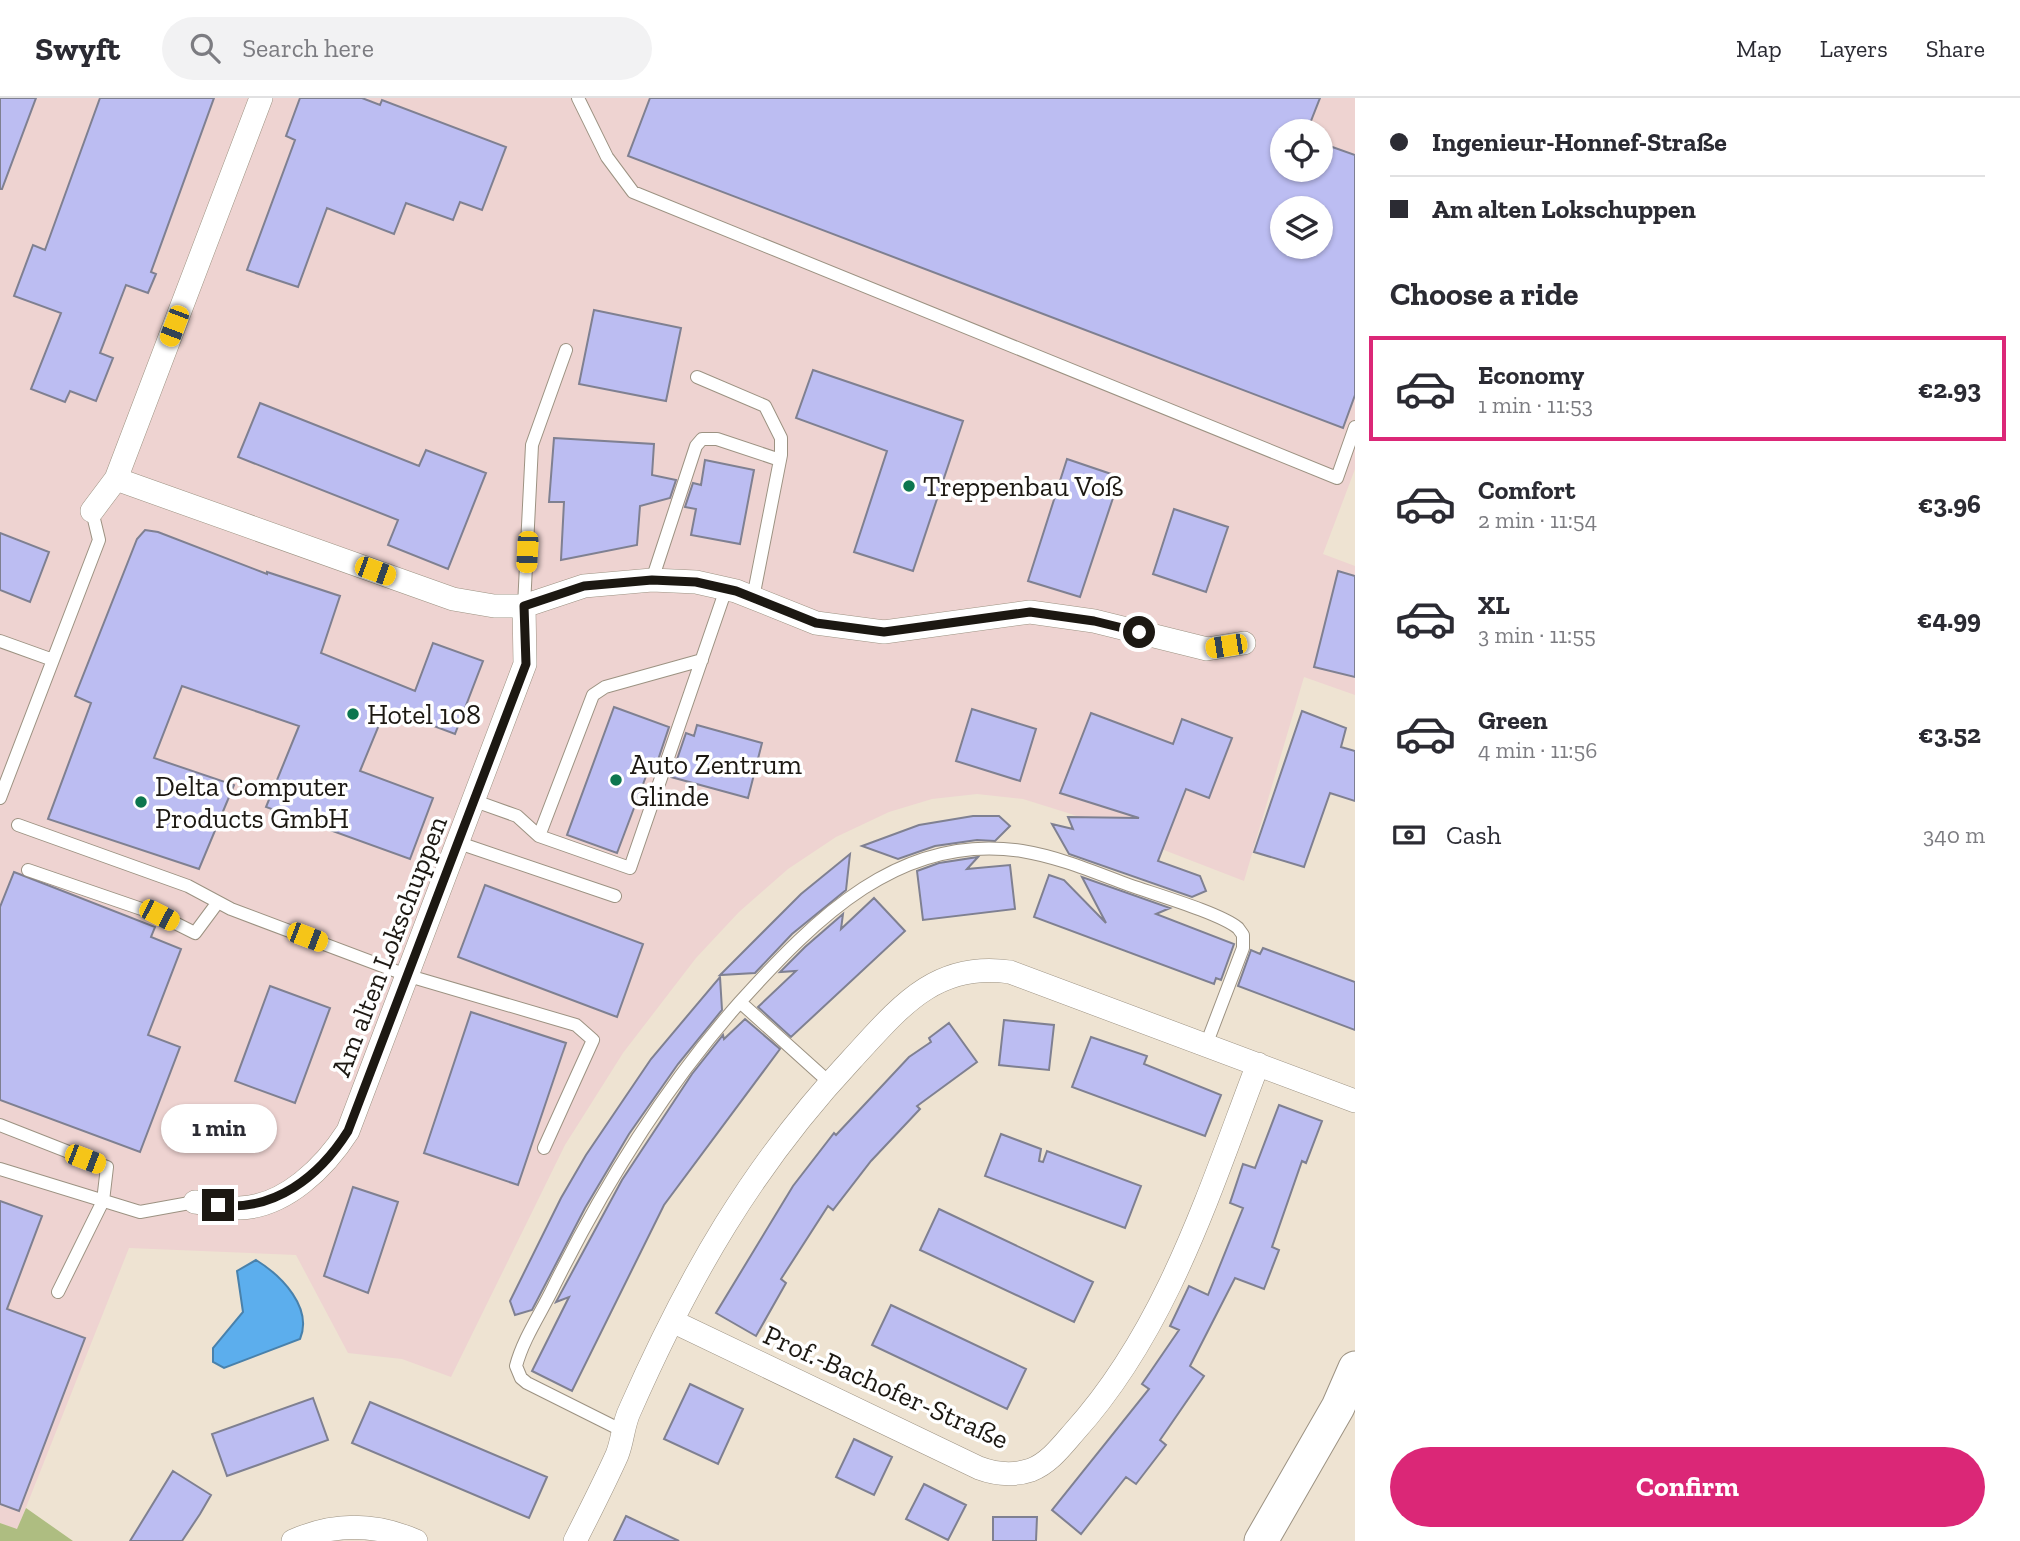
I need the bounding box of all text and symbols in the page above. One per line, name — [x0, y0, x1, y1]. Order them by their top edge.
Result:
search box — [162, 17, 652, 80]
text: Swyft — [35, 29, 120, 68]
icon: search — [186, 29, 224, 67]
text: Search here — [242, 32, 374, 64]
text: Map — [1736, 34, 1782, 63]
text: Layers — [1820, 34, 1888, 63]
text: Share — [1926, 34, 1985, 63]
map controls — [1270, 119, 1333, 259]
button: locate — [1270, 119, 1333, 182]
text: Ingenieur-Honnef-Straße — [1432, 126, 1727, 158]
text: Am alten Lokschuppen — [1432, 193, 1696, 225]
button: layers — [1270, 196, 1333, 259]
text: Choose a ride — [1390, 275, 1578, 313]
car — [157, 303, 192, 349]
icon: car — [1394, 357, 1457, 420]
text: Economy — [1478, 359, 1584, 391]
text: €2.93 — [1918, 373, 1981, 405]
text: 1 min · 11:53 — [1478, 391, 1593, 419]
place label: Treppenbau Voß — [923, 470, 1123, 503]
icon: car — [1394, 472, 1457, 535]
text: Comfort — [1478, 474, 1575, 506]
marker: Treppenbau Voß — [901, 478, 917, 494]
text: €3.96 — [1918, 488, 1981, 520]
text: 2 min · 11:54 — [1478, 506, 1597, 534]
car — [516, 530, 539, 574]
car — [352, 554, 399, 588]
icon: car — [1394, 587, 1457, 650]
text: XL — [1478, 589, 1510, 621]
text: €4.99 — [1917, 603, 1981, 635]
route start — [1123, 616, 1155, 648]
text: 3 min · 11:55 — [1478, 621, 1596, 649]
car — [1204, 632, 1249, 660]
place label: Hotel 108 — [367, 698, 481, 731]
icon: car — [1394, 702, 1457, 765]
text: Green — [1478, 704, 1548, 736]
marker: Hotel 108 — [345, 706, 361, 722]
text: €3.52 — [1918, 718, 1981, 750]
text: 4 min · 11:56 — [1478, 736, 1597, 764]
place label: Auto Zentrum Glinde — [630, 748, 802, 813]
place label: Delta Computer Products GmbH — [155, 770, 349, 835]
marker: Auto Zentrum Glinde — [608, 772, 624, 788]
marker: Delta Computer Products GmbH — [133, 794, 149, 810]
street label: Am alten Lokschuppen — [324, 811, 454, 1081]
icon: cash — [1390, 816, 1428, 854]
text: Cash — [1446, 819, 1501, 851]
text: 340 m — [1923, 821, 1985, 849]
car — [136, 896, 183, 934]
car — [284, 920, 331, 954]
callout: 1 min — [160, 1104, 276, 1152]
text: 1 min — [192, 1114, 246, 1142]
car — [62, 1142, 109, 1176]
route end — [202, 1189, 234, 1221]
street label: Prof.-Bachofer-Straße — [758, 1318, 1014, 1456]
button: Confirm — [1390, 1447, 1985, 1527]

